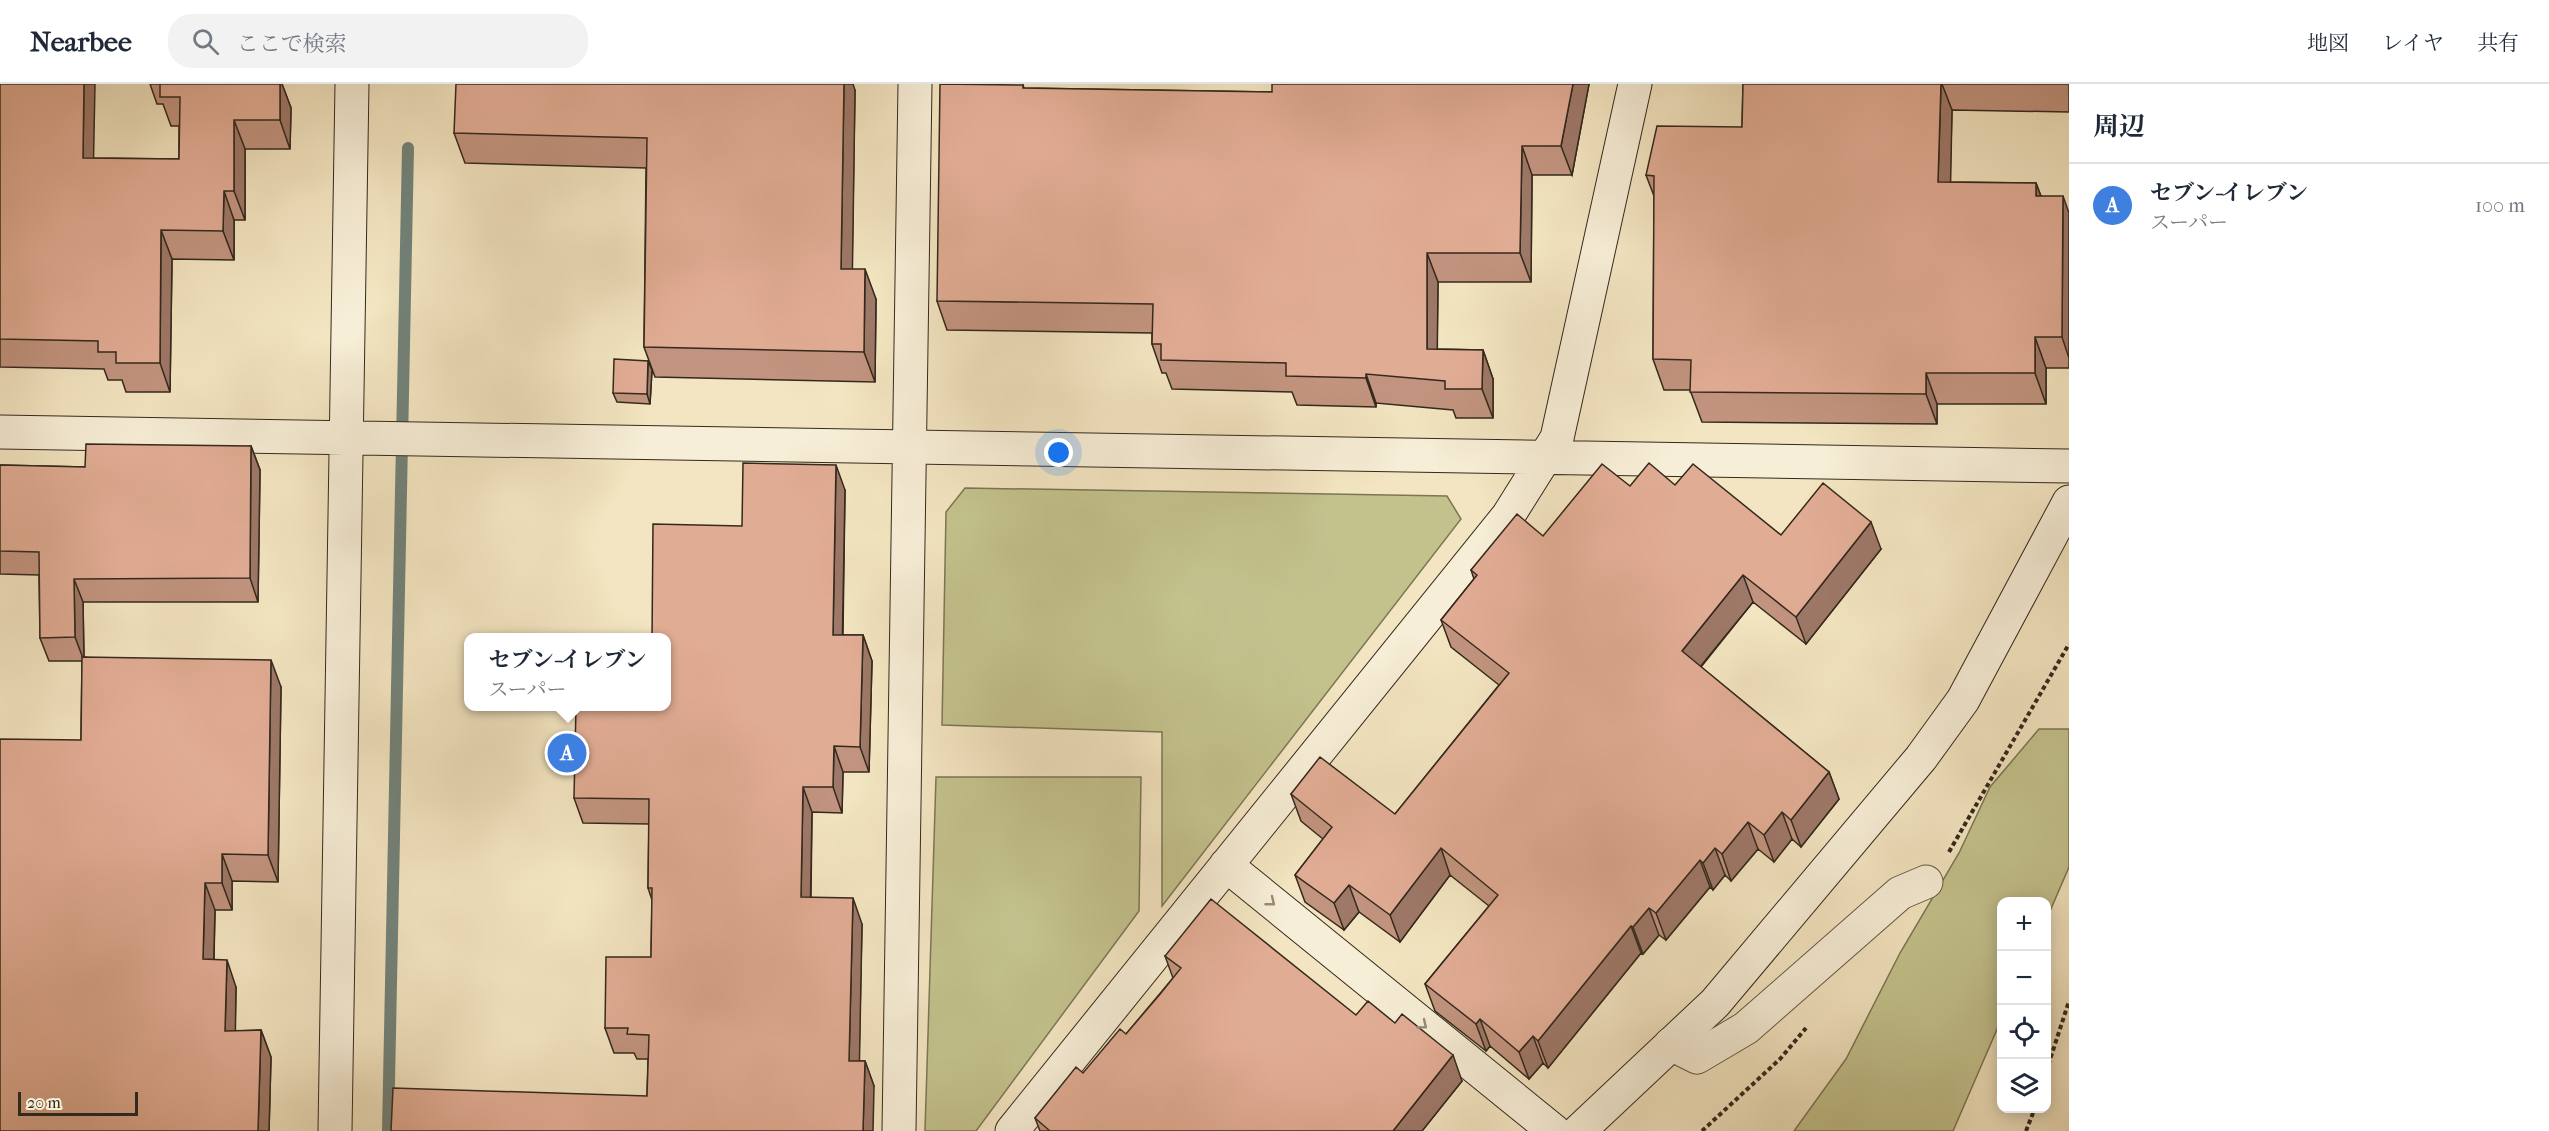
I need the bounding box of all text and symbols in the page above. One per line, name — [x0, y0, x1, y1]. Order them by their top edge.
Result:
search box — [168, 14, 588, 68]
text: Nearbee — [30, 25, 132, 58]
icon: search — [189, 25, 222, 58]
text: ここで検索 — [237, 31, 347, 57]
text: 地図 — [2307, 31, 2349, 55]
text: レイヤ — [2382, 31, 2444, 55]
text: 共有 — [2477, 31, 2519, 55]
text: 周辺 — [2093, 111, 2145, 142]
text: セブン-イレブン — [2150, 180, 2308, 206]
text: A — [2106, 194, 2119, 217]
text: 100 m — [2475, 194, 2525, 217]
text: スーパー — [2150, 211, 2228, 234]
your location — [1044, 438, 1073, 467]
popup — [464, 633, 671, 711]
text: セブン-イレブン — [489, 647, 646, 673]
text: スーパー — [489, 678, 567, 701]
pin: A — [548, 730, 586, 776]
one-way arrow — [1264, 895, 1275, 906]
map controls — [1997, 897, 2051, 1113]
button: + — [1997, 897, 2051, 951]
button: − — [1997, 951, 2051, 1005]
button: locate — [1997, 1005, 2051, 1059]
one-way arrow — [1416, 1017, 1427, 1028]
button: layers — [1997, 1059, 2051, 1113]
scale bar — [18, 1089, 138, 1116]
text: 20 m — [27, 1093, 61, 1112]

